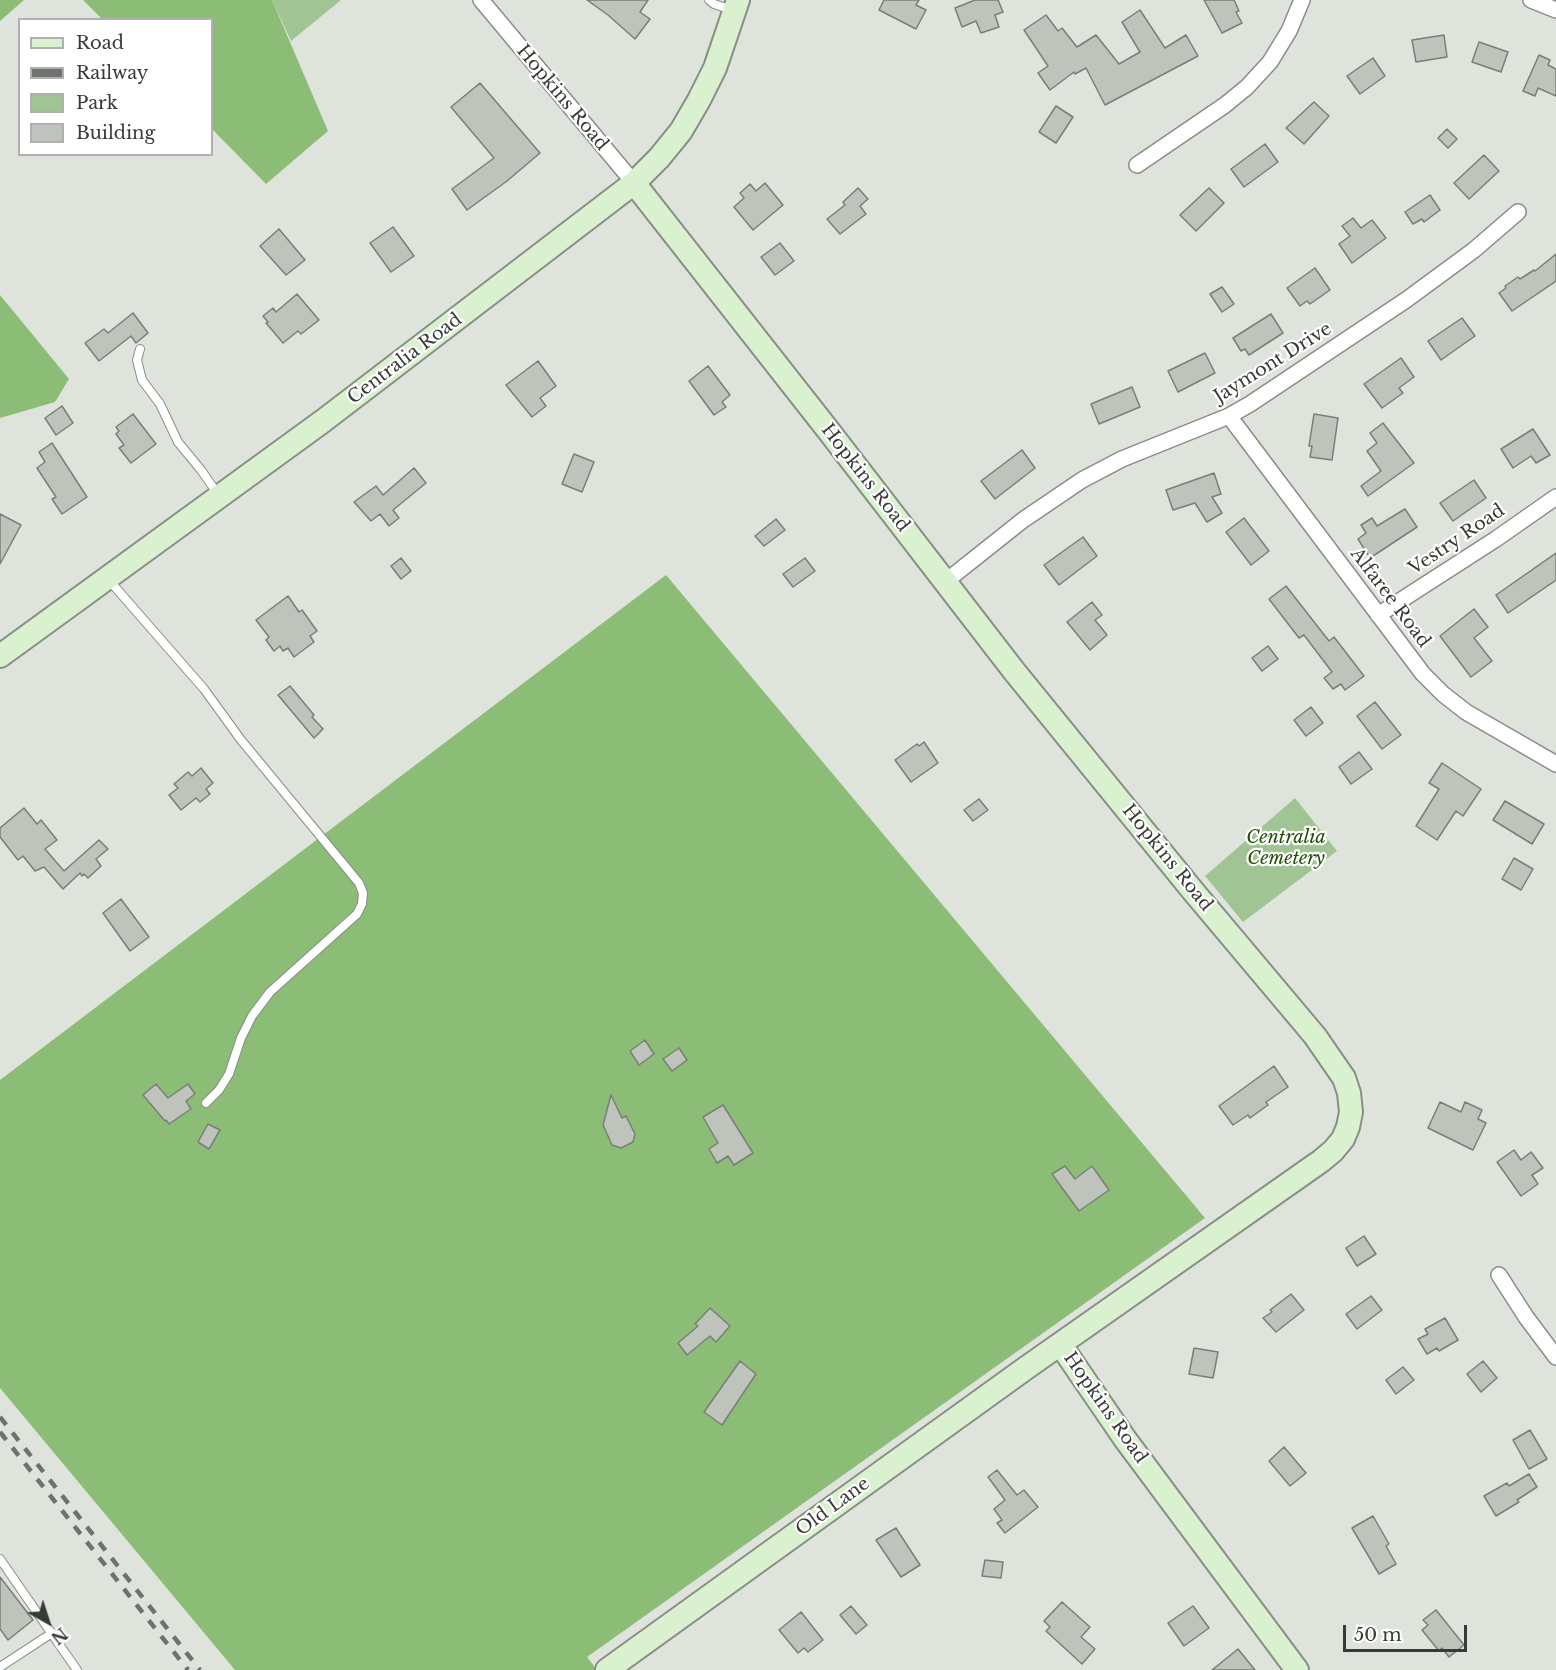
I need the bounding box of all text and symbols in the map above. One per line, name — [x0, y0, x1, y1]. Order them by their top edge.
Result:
legend — [18, 18, 213, 156]
text: Road — [76, 32, 124, 54]
street label: Hopkins Road — [512, 41, 612, 155]
text: Railway — [76, 62, 148, 84]
text: Park — [76, 92, 118, 114]
text: Building — [76, 122, 155, 144]
street label: Centralia Road — [344, 309, 466, 409]
street label: Jaymont Drive — [1210, 318, 1336, 408]
street label: Hopkins Road — [816, 420, 914, 536]
street label: Vestry Road — [1405, 500, 1509, 580]
street label: Alfaree Road — [1346, 544, 1434, 652]
street label: Hopkins Road — [1117, 800, 1217, 916]
park label: Centralia Cemetery — [1246, 827, 1326, 870]
street label: Hopkins Road — [1059, 1348, 1151, 1468]
street label: Old Lane — [792, 1473, 874, 1541]
north arrow — [18, 1592, 78, 1652]
scale bar — [1346, 1613, 1470, 1651]
text: N — [47, 1623, 71, 1648]
text: 50 m — [1354, 1624, 1402, 1646]

